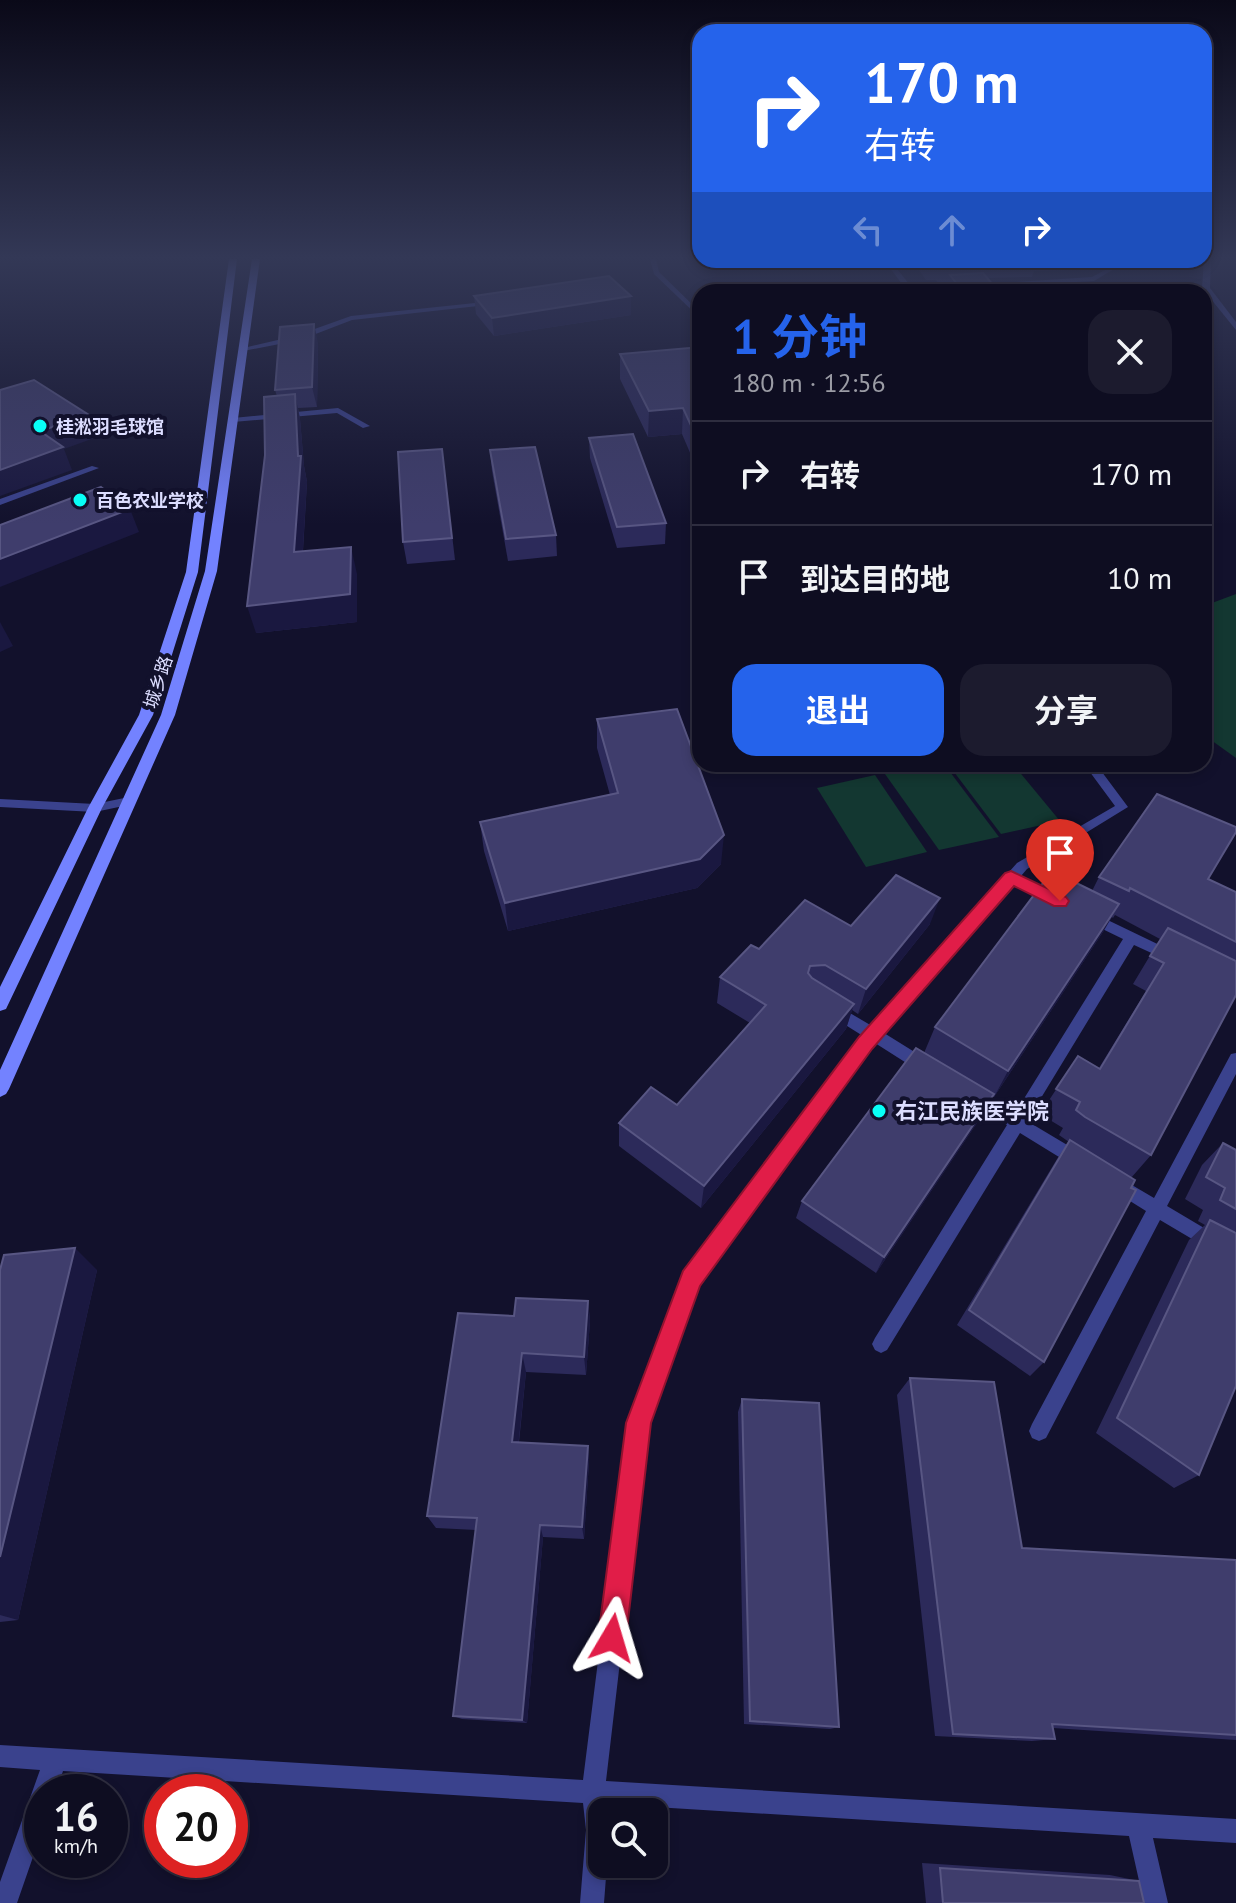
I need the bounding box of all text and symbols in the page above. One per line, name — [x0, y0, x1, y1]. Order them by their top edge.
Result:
text: 170 m — [864, 46, 1019, 118]
icon: right — [732, 56, 836, 160]
text: 右转 — [864, 121, 936, 168]
icon: left — [846, 208, 890, 252]
icon: ahead — [930, 208, 974, 252]
icon: right — [1014, 208, 1058, 252]
text: 1 分钟 — [732, 305, 867, 367]
button: close — [1088, 310, 1172, 394]
text: 180 m · 12:56 — [732, 366, 886, 399]
place label: 桂淞羽毛球馆 — [56, 415, 164, 438]
marker: 桂淞羽毛球馆 — [31, 417, 49, 435]
icon: right — [732, 451, 776, 495]
text: 170 m — [1091, 454, 1172, 493]
text: 右转 — [800, 455, 860, 494]
place label: 百色农业学校 — [96, 489, 204, 512]
marker: 百色农业学校 — [71, 491, 89, 509]
icon: arrive — [732, 555, 776, 599]
text: 10 m — [1107, 558, 1172, 597]
text: 到达目的地 — [800, 559, 950, 598]
street label: 城乡路 — [139, 653, 177, 711]
button: 退出 — [732, 664, 944, 756]
button: 分享 — [960, 664, 1172, 756]
pin — [1026, 819, 1094, 901]
icon: arrive — [1038, 831, 1082, 875]
place label: 右江民族医学院 — [895, 1097, 1049, 1125]
marker: 右江民族医学院 — [870, 1102, 888, 1120]
position arrow — [570, 1596, 654, 1680]
speed limit sign: 20 — [144, 1774, 248, 1878]
text: 16 — [53, 1790, 99, 1842]
map controls — [588, 1798, 668, 1878]
button: search — [588, 1798, 668, 1878]
text: km/h — [54, 1833, 98, 1859]

